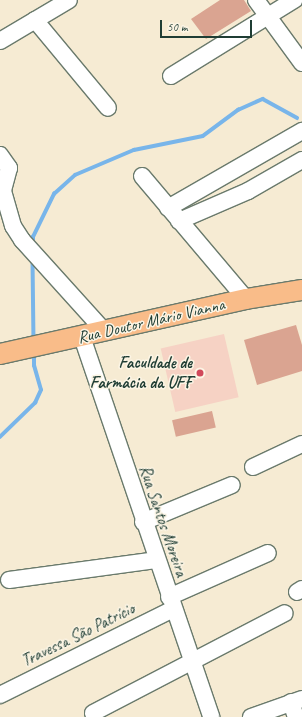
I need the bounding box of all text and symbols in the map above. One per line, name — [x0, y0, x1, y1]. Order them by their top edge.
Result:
scale bar — [162, 12, 254, 38]
text: 50 m — [167, 19, 187, 35]
street label: Rua Doutor Mário Vianna — [76, 294, 226, 348]
place label: Faculdade de Farmácia da UFF — [89, 353, 192, 393]
marker: Faculdade de Farmácia da UFF — [195, 368, 205, 378]
street label: Rua Santos Moreira — [134, 462, 192, 580]
street label: Travessa São Patrício — [18, 599, 138, 671]

